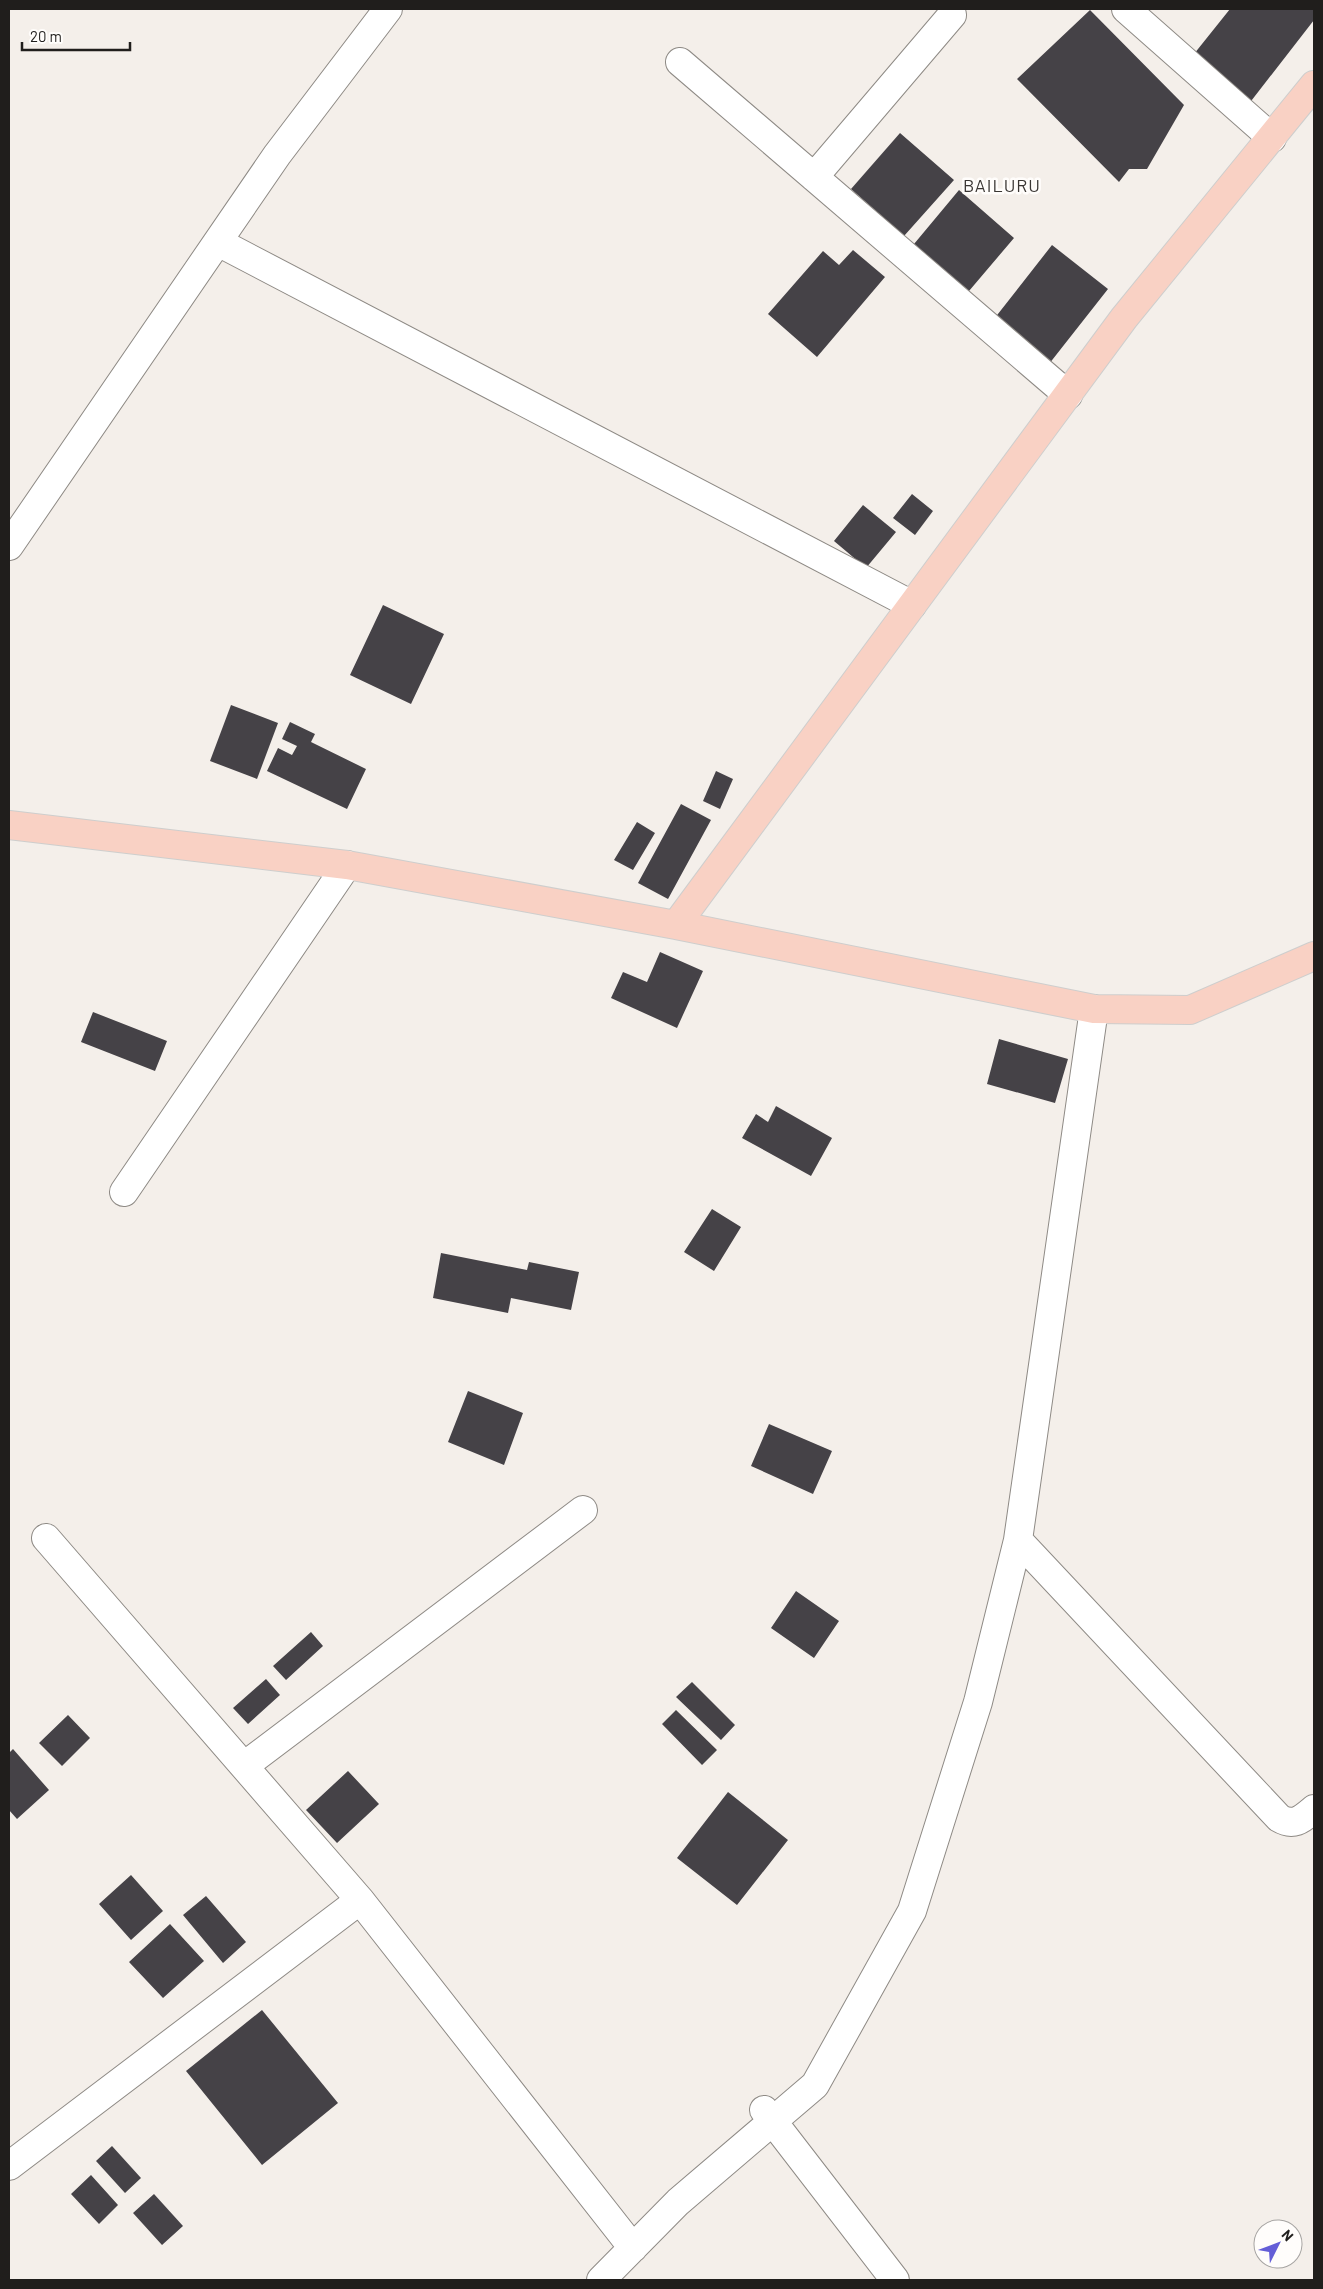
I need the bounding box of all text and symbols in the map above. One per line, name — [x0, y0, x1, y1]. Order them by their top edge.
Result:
scale bar — [22, 20, 130, 52]
text: 20 m — [30, 27, 62, 45]
district label: BAILURU — [963, 174, 1041, 196]
north arrow — [1253, 2219, 1303, 2269]
text: N — [1279, 2226, 1297, 2244]

